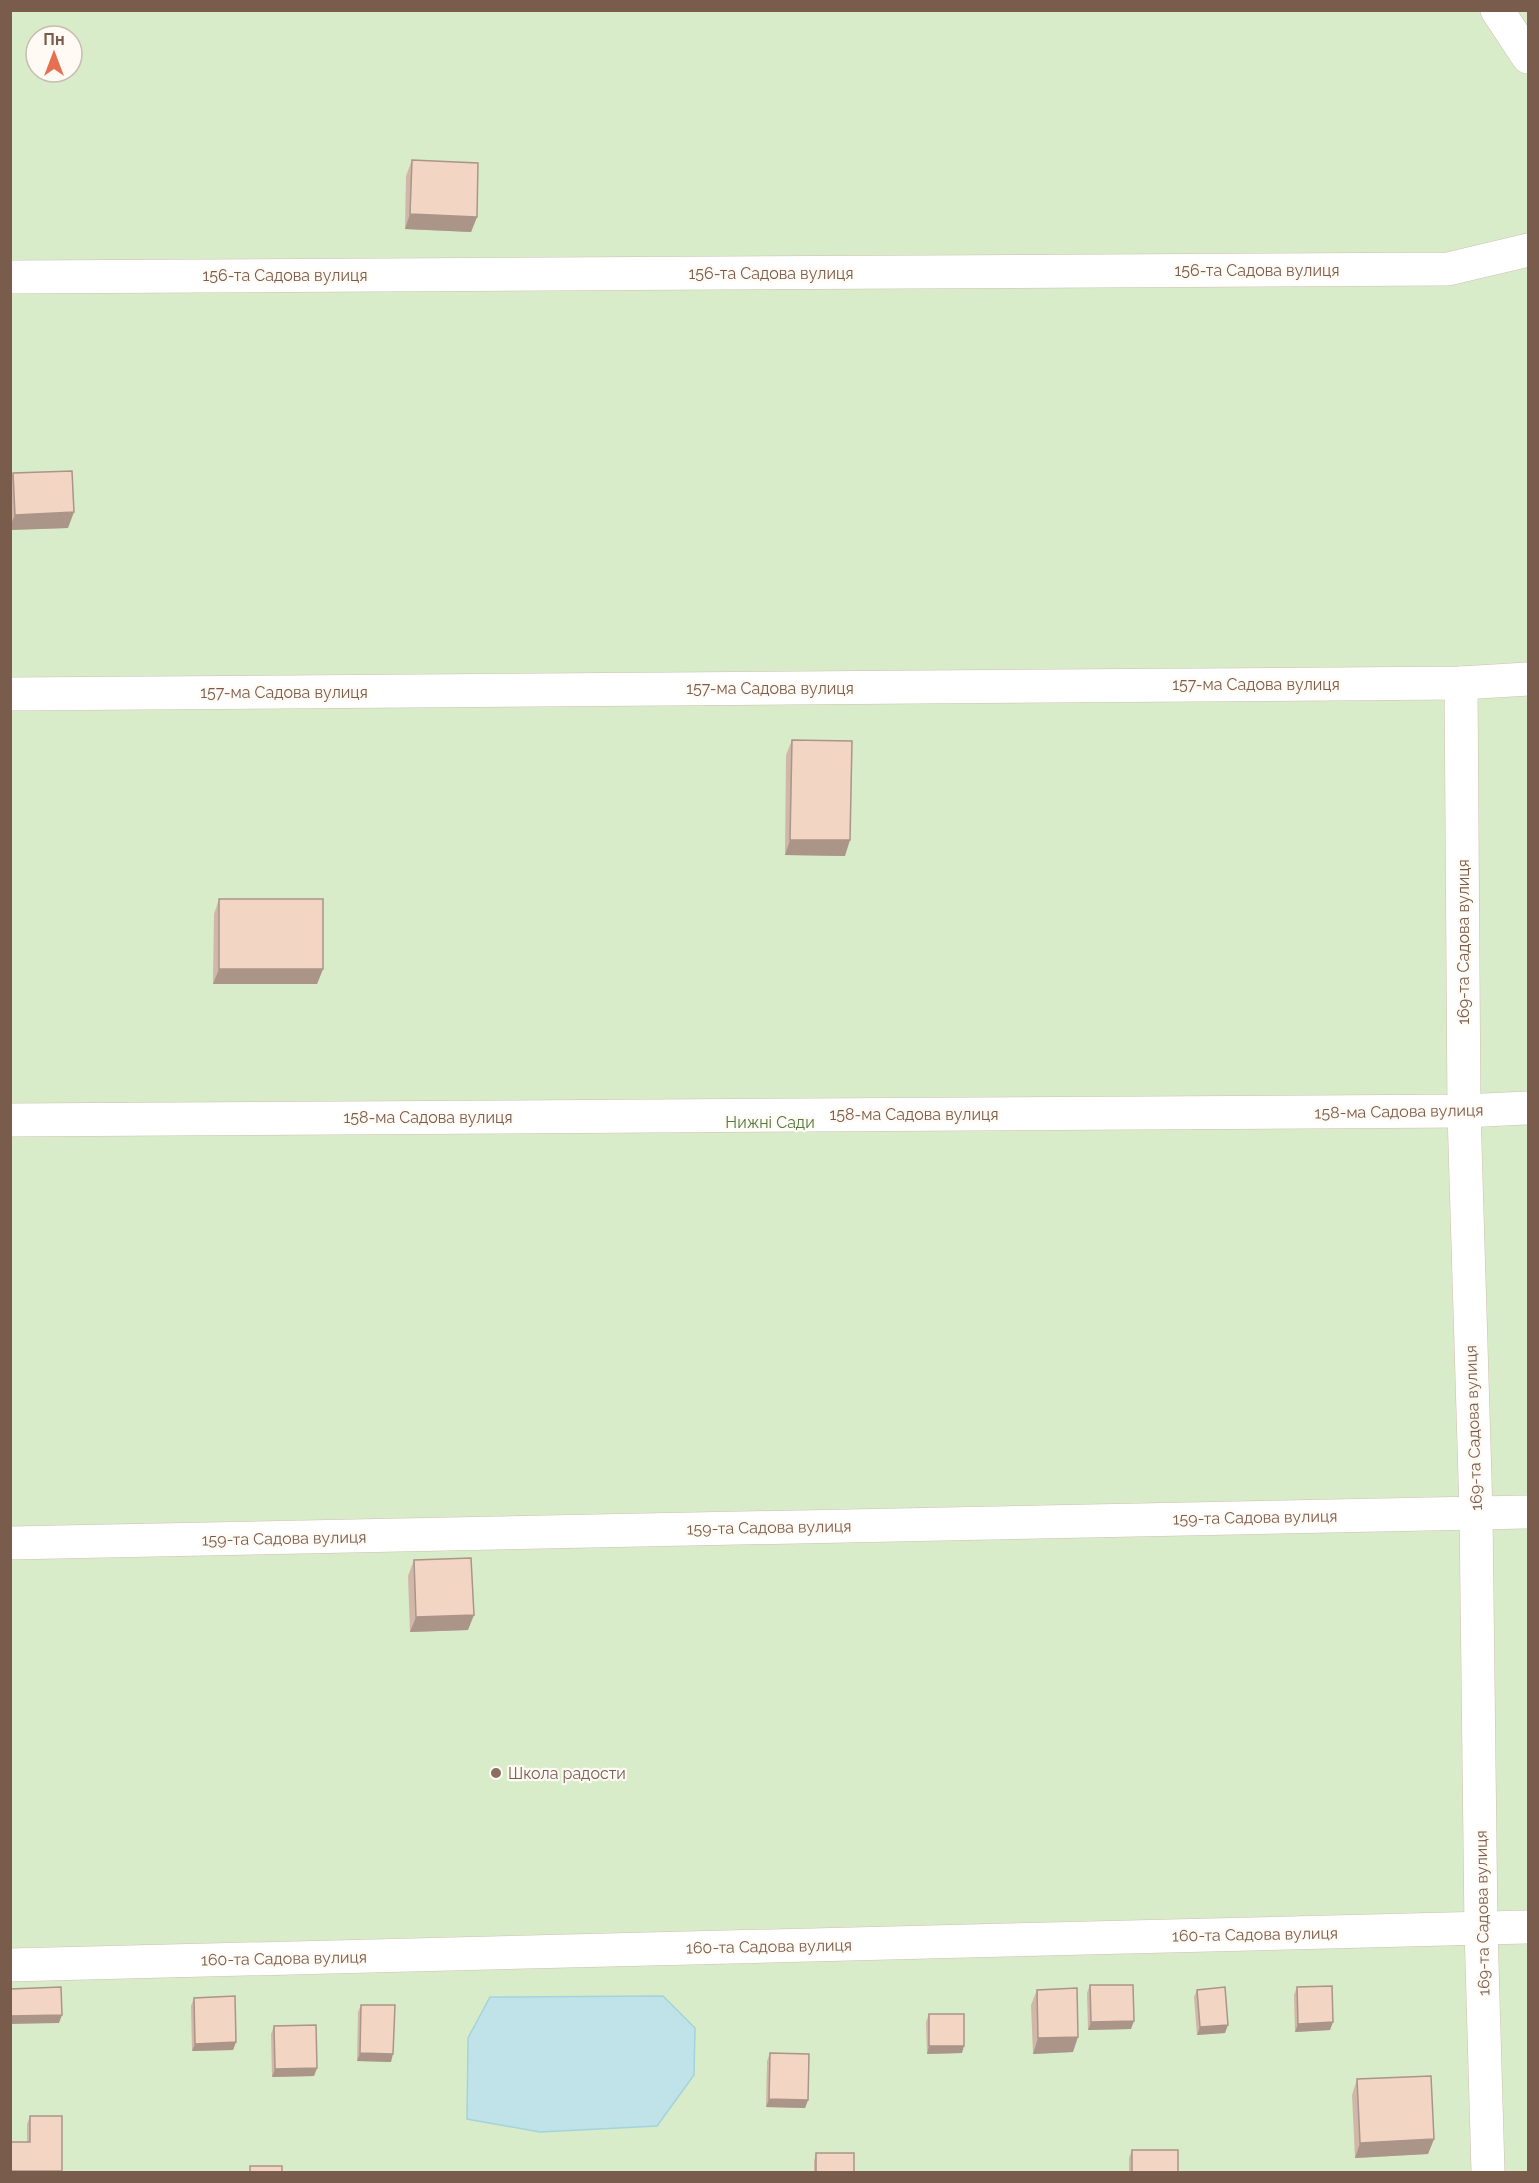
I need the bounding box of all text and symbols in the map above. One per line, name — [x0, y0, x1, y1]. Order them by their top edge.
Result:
north arrow — [24, 24, 84, 84]
text: Пн — [43, 30, 65, 49]
street label: 156-та Садова вулиця — [1175, 261, 1339, 280]
street label: 156-та Садова вулиця — [689, 264, 853, 283]
street label: 156-та Садова вулиця — [203, 266, 367, 285]
street label: 157-ма Садова вулиця — [1172, 675, 1340, 694]
street label: 157-ма Садова вулиця — [686, 679, 854, 698]
street label: 157-ма Садова вулиця — [200, 683, 368, 702]
street label: 169-та Садова вулиця — [1454, 859, 1473, 1025]
street label: 158-ма Садова вулиця — [1314, 1101, 1484, 1122]
street label: 158-ма Садова вулиця — [829, 1105, 999, 1124]
street label: 158-ма Садова вулиця — [343, 1108, 513, 1127]
park label: Нижні Сади — [725, 1113, 815, 1132]
street label: 169-та Садова вулиця — [1461, 1345, 1486, 1511]
street label: 159-та Садова вулиця — [1173, 1507, 1338, 1528]
street label: 159-та Садова вулиця — [687, 1517, 852, 1538]
street label: 159-та Садова вулиця — [202, 1528, 367, 1549]
place label: Школа радости — [508, 1764, 626, 1783]
marker: Школа радости — [489, 1766, 503, 1780]
street label: 169-та Садова вулиця — [1472, 1830, 1493, 1996]
street label: 160-та Садова вулиця — [1172, 1924, 1338, 1945]
street label: 160-та Садова вулиця — [686, 1936, 852, 1957]
street label: 160-та Садова вулиця — [201, 1948, 367, 1969]

